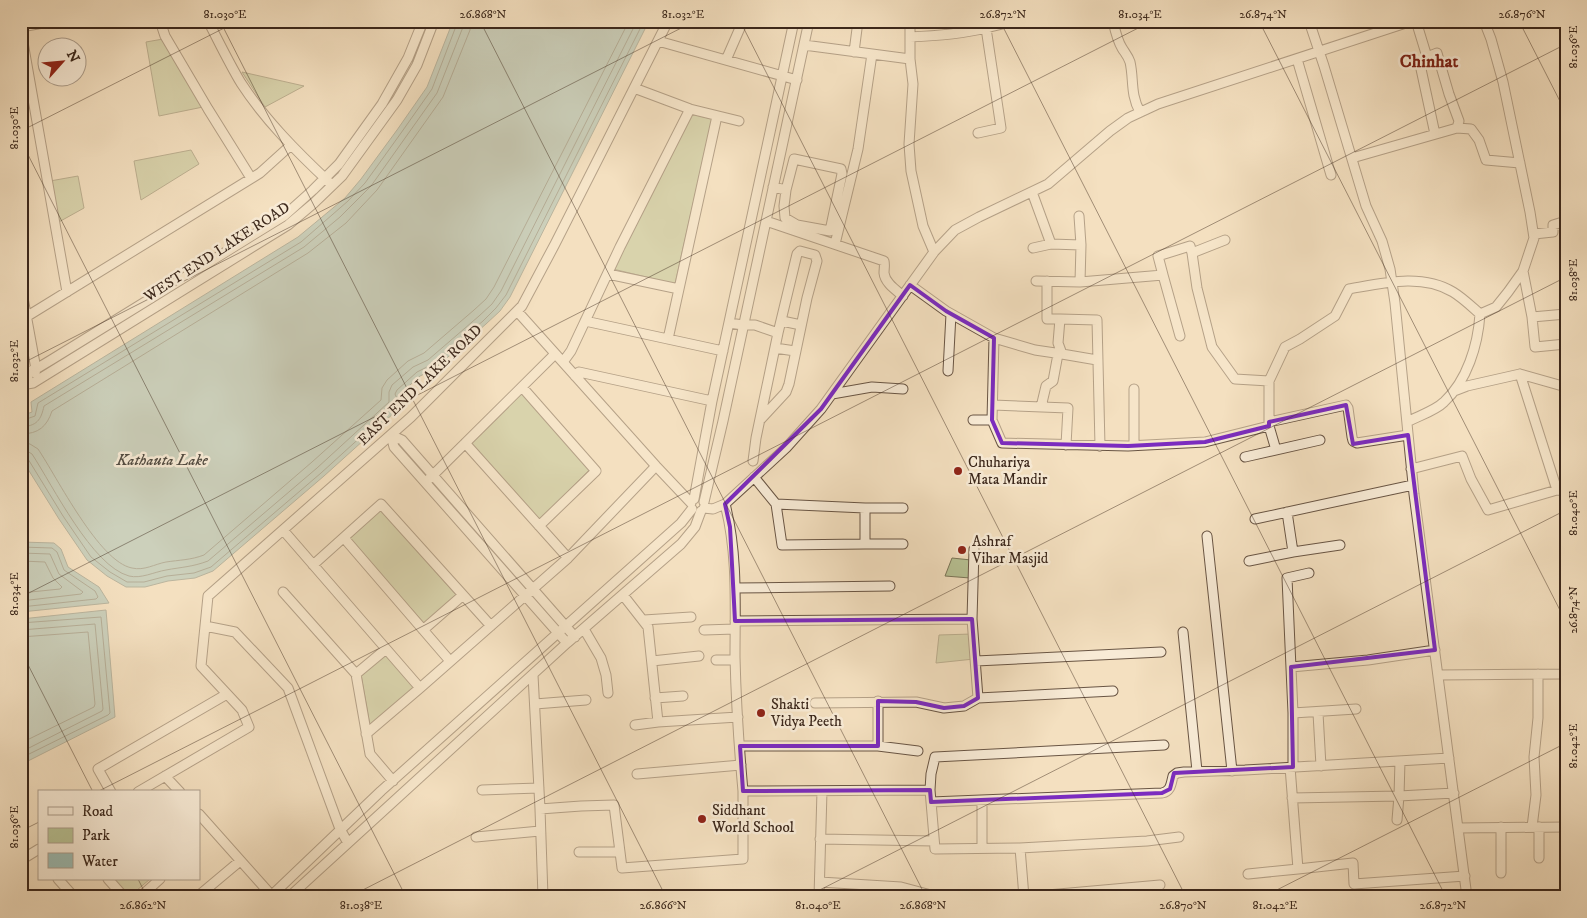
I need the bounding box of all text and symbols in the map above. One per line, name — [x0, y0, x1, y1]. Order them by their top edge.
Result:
text: 81.030°E — [204, 7, 247, 22]
text: 26.868°N — [460, 7, 507, 22]
text: 81.032°E — [662, 7, 705, 22]
text: 26.872°N — [980, 7, 1027, 22]
text: 81.034°E — [1118, 7, 1162, 22]
text: 26.874°N — [1239, 7, 1287, 22]
text: 26.876°N — [1498, 7, 1546, 22]
text: 81.036°E — [1566, 25, 1581, 68]
north arrow — [38, 38, 88, 88]
text: N — [62, 47, 84, 66]
district label: Chinhat — [1400, 51, 1458, 73]
text: 81.030°E — [7, 106, 22, 149]
street label: WEST END LAKE ROAD — [140, 198, 294, 307]
text: 81.038°E — [1566, 258, 1581, 301]
street label: EAST END LAKE ROAD — [354, 321, 486, 449]
text: 81.032°E — [7, 339, 22, 382]
water label: Kathauta Lake — [115, 450, 208, 470]
place label: Chuhariya Mata Mandir — [968, 453, 1048, 489]
marker: Chuhariya Mata Mandir — [952, 465, 964, 477]
text: 81.040°E — [1566, 490, 1581, 536]
place label: Ashraf Vihar Masjid — [971, 532, 1049, 568]
marker: Ashraf Vihar Masjid — [956, 544, 968, 556]
text: 81.034°E — [7, 572, 22, 616]
text: 26.874°N — [1566, 586, 1581, 634]
place label: Shakti Vidya Peeth — [770, 695, 842, 731]
marker: Shakti Vidya Peeth — [755, 707, 767, 719]
text: 81.042°E — [1566, 723, 1581, 768]
legend — [38, 790, 200, 880]
place label: Siddhant World School — [711, 801, 795, 837]
text: Road — [82, 802, 114, 821]
text: 81.036°E — [7, 805, 22, 848]
marker: Siddhant World School — [696, 813, 708, 825]
text: Park — [82, 826, 111, 845]
text: Water — [81, 852, 118, 871]
text: 26.862°N — [120, 898, 167, 913]
text: 81.038°E — [340, 898, 383, 913]
text: 26.866°N — [639, 898, 687, 913]
text: 81.040°E — [795, 898, 841, 913]
text: 26.868°N — [900, 898, 947, 913]
text: 26.870°N — [1159, 898, 1207, 913]
text: 81.042°E — [1253, 898, 1298, 913]
text: 26.872°N — [1420, 898, 1467, 913]

